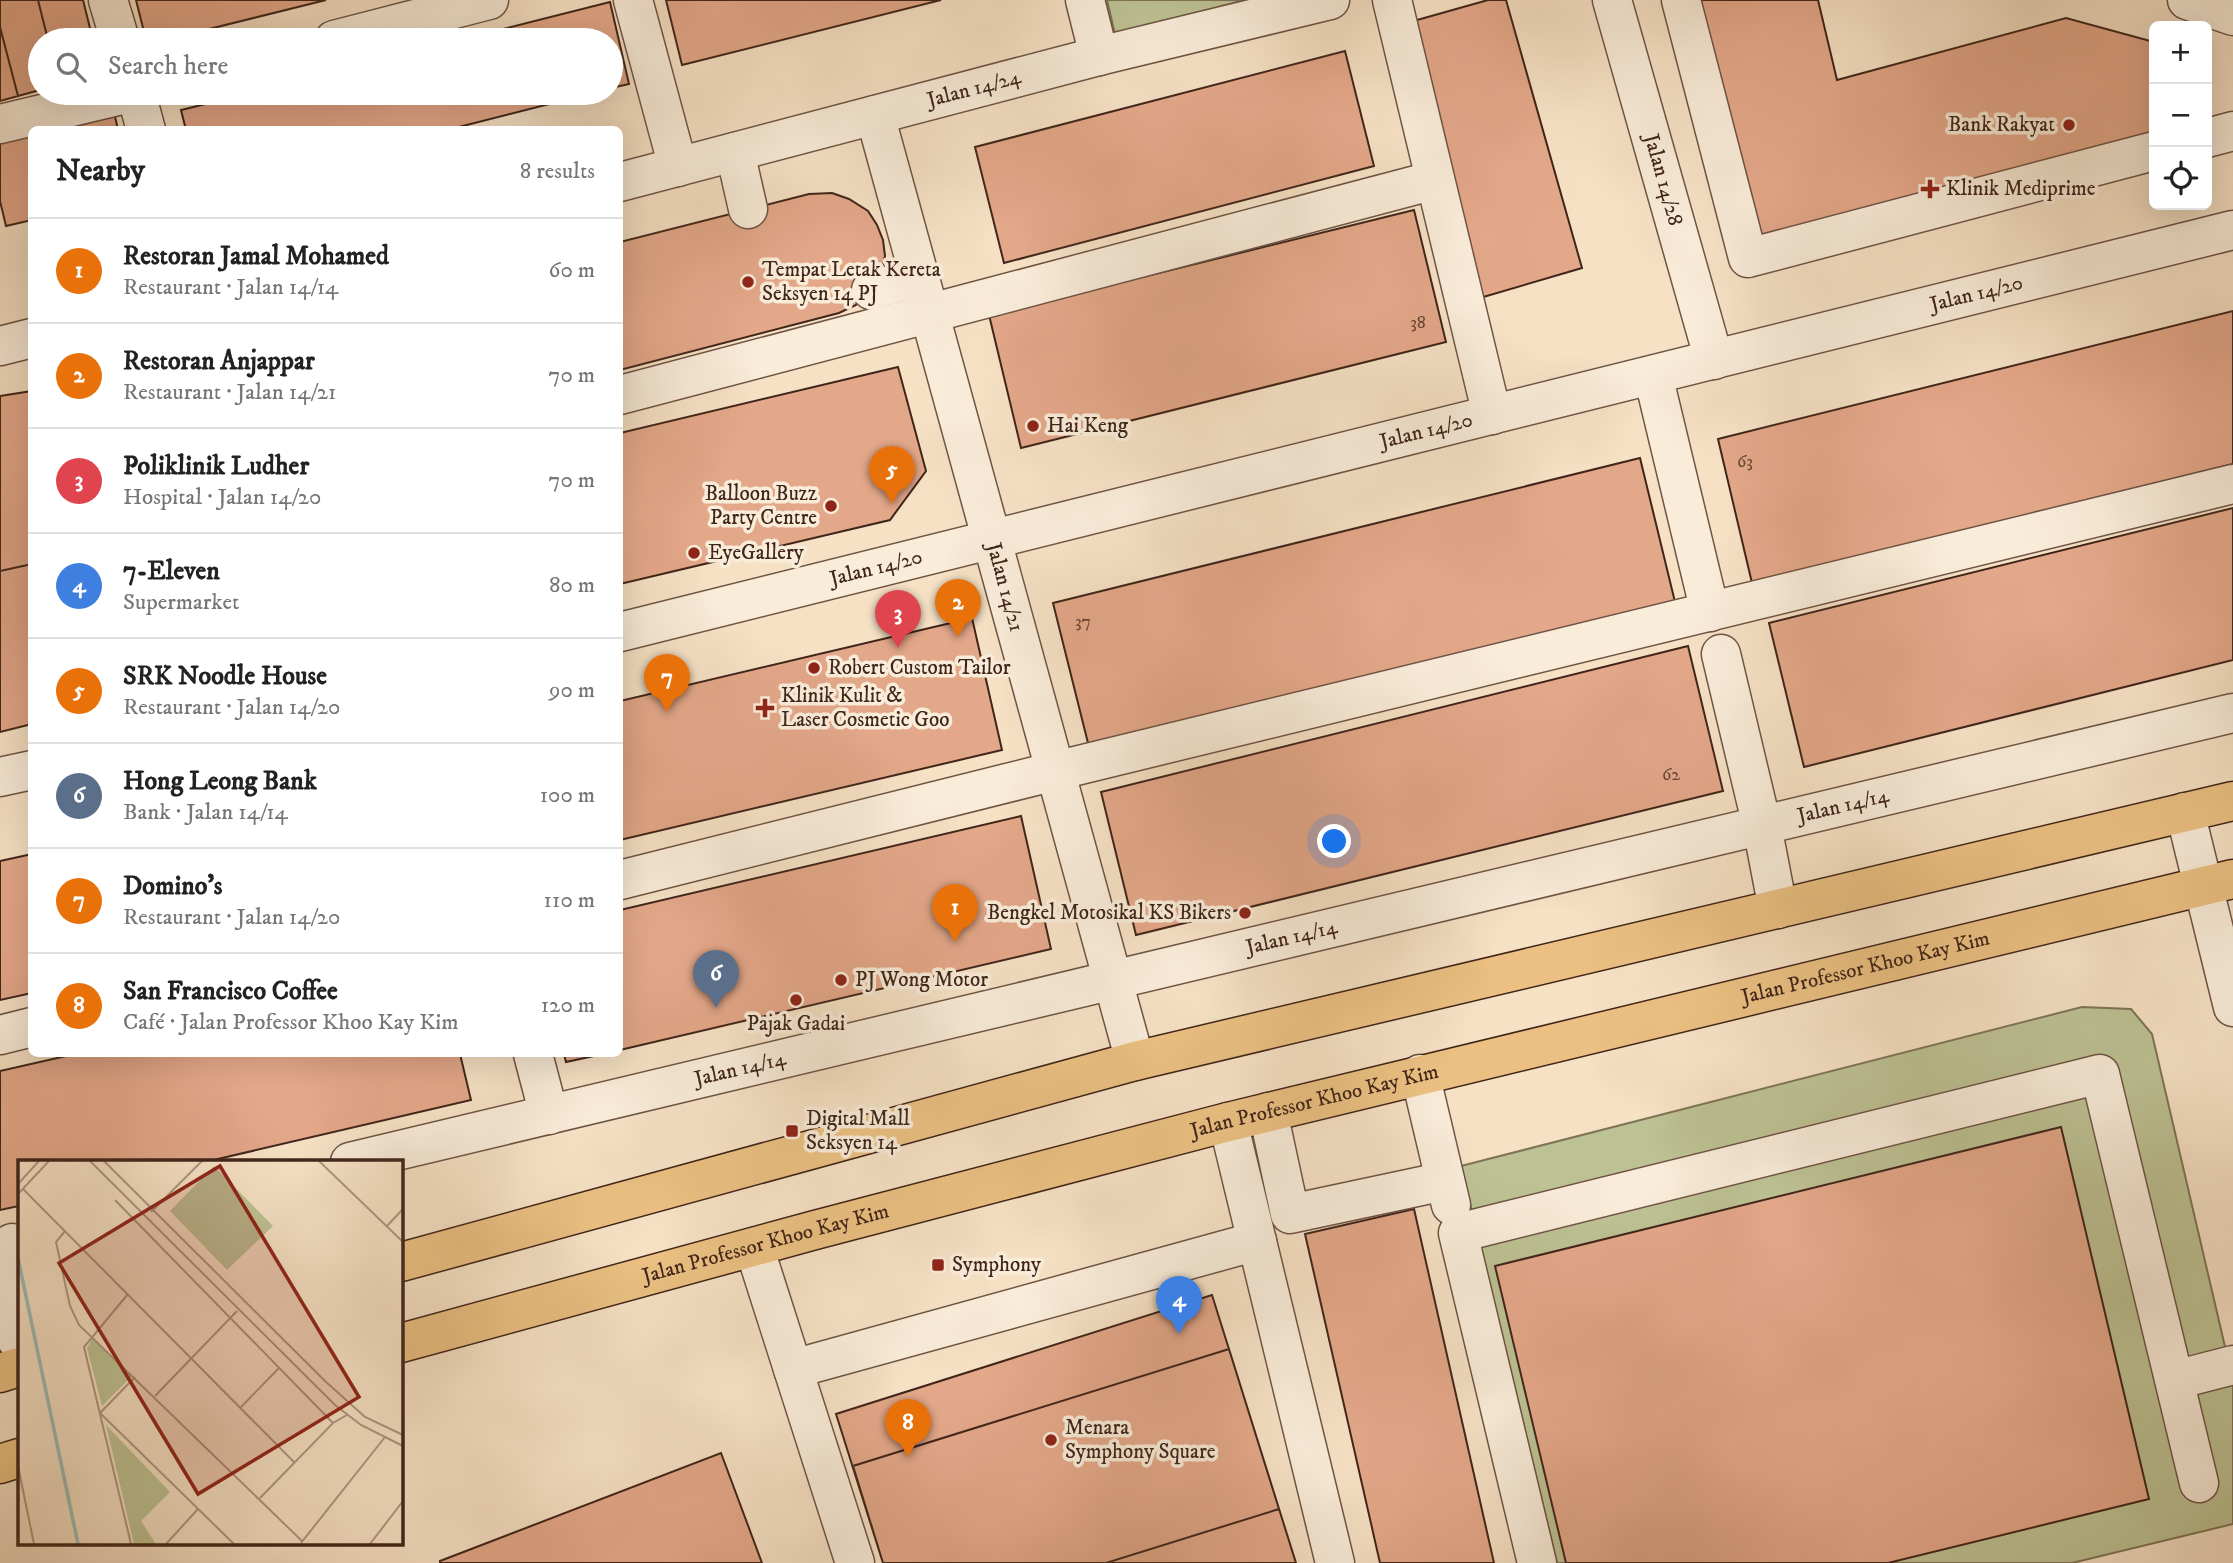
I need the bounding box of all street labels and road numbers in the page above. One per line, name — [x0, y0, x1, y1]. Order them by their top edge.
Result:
street label: Jalan 14/24 — [923, 64, 1024, 114]
street label: Jalan 14/28 — [1637, 129, 1688, 229]
street label: Jalan 14/20 — [1925, 270, 2026, 318]
street label: Jalan 14/20 — [1375, 407, 1475, 456]
street label: Jalan 14/21 — [980, 538, 1029, 635]
street label: Jalan 14/20 — [825, 544, 925, 593]
street label: Jalan 14/14 — [1793, 782, 1892, 830]
street label: Jalan 14/14 — [1241, 914, 1341, 961]
street label: Jalan Professor Khoo Kay Kim — [1737, 925, 1992, 1011]
street label: Jalan 14/14 — [690, 1045, 789, 1093]
street label: Jalan Professor Khoo Kay Kim — [1186, 1059, 1441, 1145]
street label: Jalan Professor Khoo Kay Kim — [638, 1198, 892, 1290]

